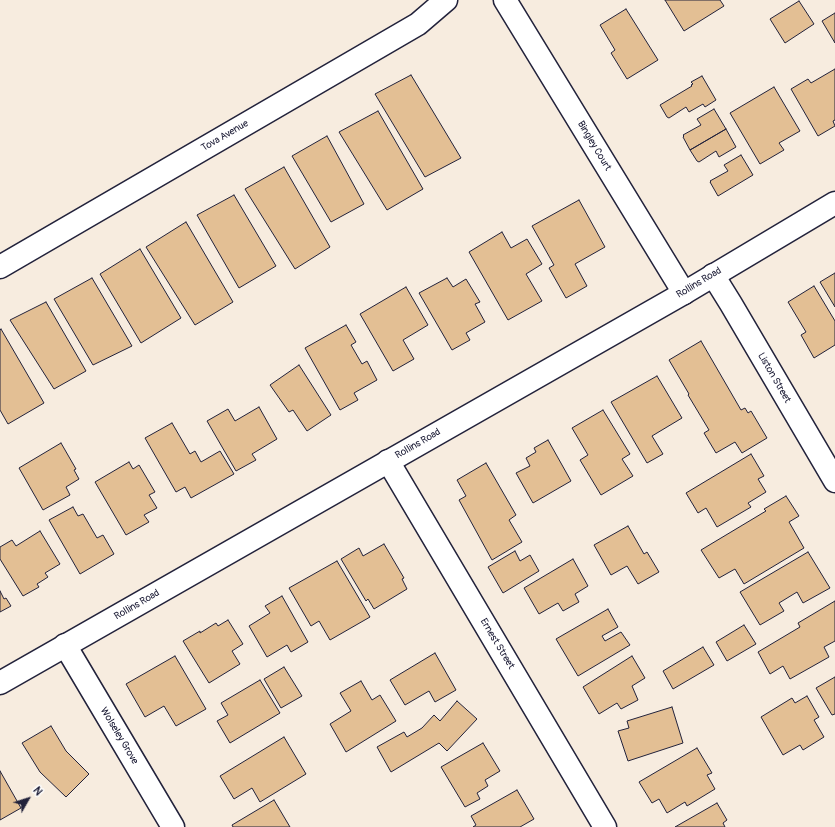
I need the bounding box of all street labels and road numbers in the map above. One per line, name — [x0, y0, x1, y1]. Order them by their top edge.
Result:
street label: Tova Avenue — [199, 118, 251, 154]
street label: Bingley Court — [574, 119, 614, 173]
street label: Rollins Road — [674, 265, 724, 301]
street label: Liston Street — [755, 351, 793, 405]
street label: Rollins Road — [393, 426, 443, 462]
street label: Rollins Road — [112, 587, 162, 623]
street label: Ernest Street — [477, 616, 517, 672]
street label: Wolseley Grove — [97, 705, 141, 767]

